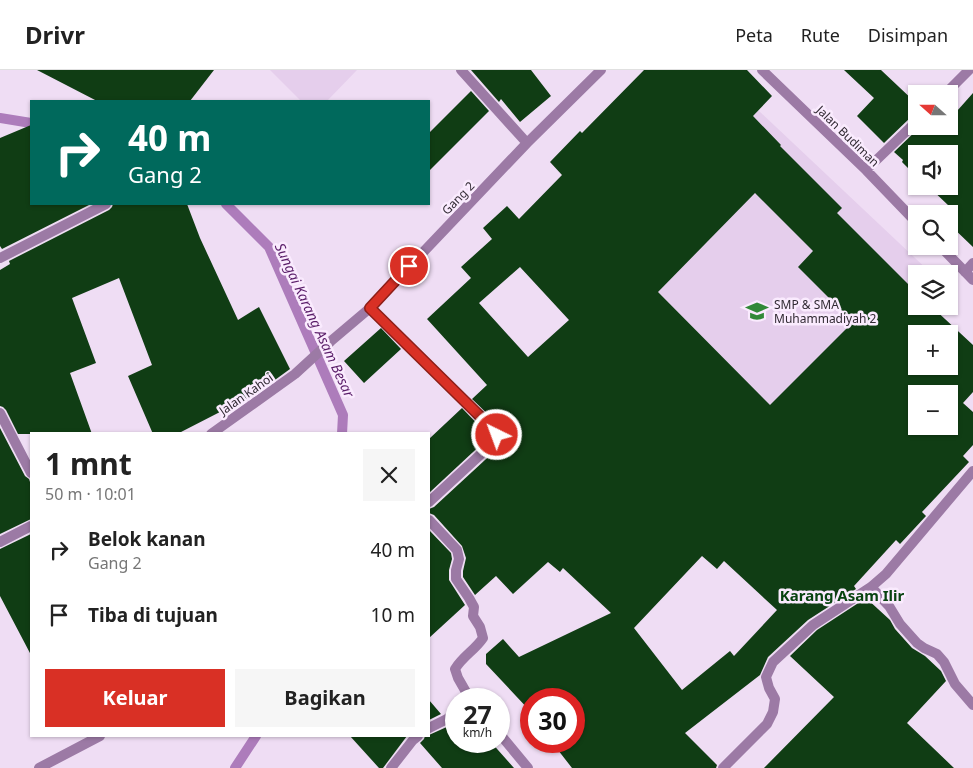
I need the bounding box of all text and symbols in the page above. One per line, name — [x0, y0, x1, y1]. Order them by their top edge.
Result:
text: Drivr — [25, 18, 85, 51]
text: Peta — [735, 23, 773, 47]
text: Rute — [801, 23, 840, 47]
text: Disimpan — [868, 23, 948, 47]
north arrow — [908, 85, 958, 135]
map controls — [908, 85, 958, 435]
street label: Jalan Budiman — [812, 101, 883, 170]
text: 40 m — [128, 114, 211, 161]
icon: right — [45, 120, 110, 185]
button: sound — [908, 145, 958, 195]
text: Gang 2 — [128, 159, 202, 189]
street label: Gang 2 — [438, 178, 478, 218]
button: search — [908, 205, 958, 255]
water label: Sungai Karang Asam Besar — [271, 240, 359, 401]
pin — [388, 245, 430, 287]
icon: arrive — [395, 252, 423, 280]
button: layers — [908, 265, 958, 315]
place label: SMP & SMA Muhammadiyah 2 — [774, 296, 876, 327]
school or university icon: SMP & SMA Muhammadiyah 2 — [744, 298, 770, 324]
button: + — [908, 325, 958, 375]
street label: Jalan Kahoi — [215, 369, 276, 419]
button: − — [908, 385, 958, 435]
position arrow — [470, 408, 522, 460]
text: 1 mnt — [45, 443, 132, 484]
button: close — [363, 449, 415, 501]
text: 50 m · 10:01 — [45, 483, 136, 505]
text: Belok kanan — [88, 526, 205, 552]
icon: right — [45, 536, 73, 564]
text: 40 m — [371, 537, 415, 563]
text: Gang 2 — [88, 552, 142, 574]
district label: Karang Asam Ilir — [780, 585, 904, 605]
icon: arrive — [45, 601, 73, 629]
text: Tiba di tujuan — [88, 602, 218, 628]
text: 10 m — [371, 602, 415, 628]
button: Keluar — [45, 669, 225, 727]
button: Bagikan — [235, 669, 415, 727]
speed limit sign: 30 — [520, 688, 585, 753]
text: 27 — [463, 697, 492, 731]
text: km/h — [463, 724, 492, 741]

